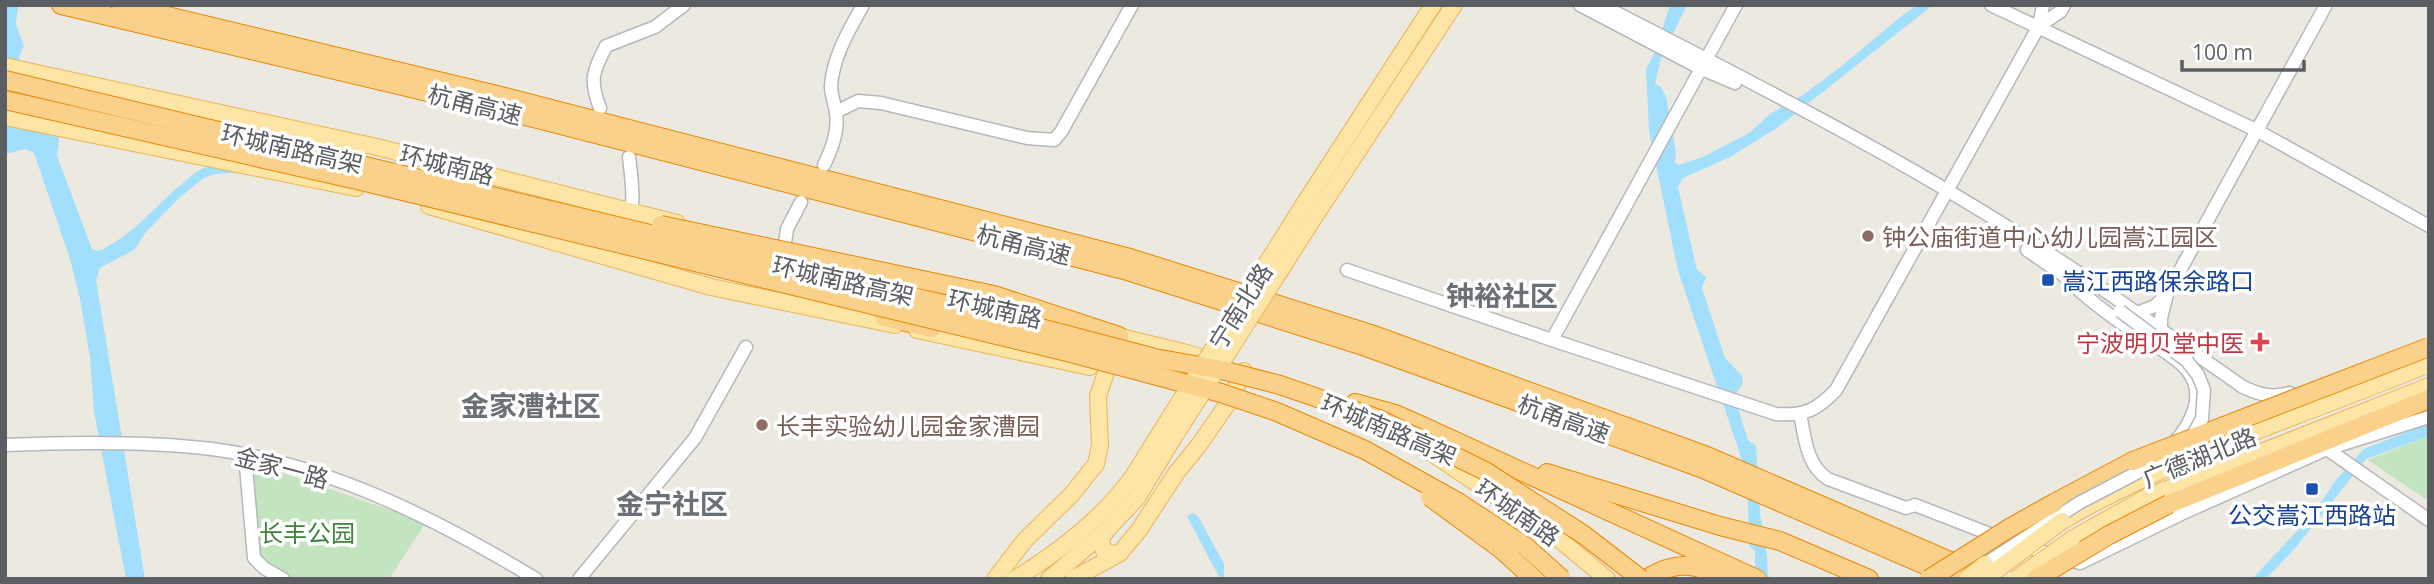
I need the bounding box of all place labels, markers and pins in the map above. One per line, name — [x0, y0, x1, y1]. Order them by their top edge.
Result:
place label: 钟公庙街道中心幼儿园嵩江园区 — [1882, 220, 2218, 253]
marker: 钟公庙街道中心幼儿园嵩江园区 — [1860, 228, 1876, 244]
place label: 嵩江西路保余路口 — [2062, 264, 2254, 297]
marker: 嵩江西路保余路口 — [2040, 272, 2056, 288]
place label: 宁波明贝堂中医 — [2076, 326, 2244, 359]
marker: 宁波明贝堂中医 — [2250, 332, 2270, 352]
place label: 长丰实验幼儿园金家漕园 — [776, 409, 1040, 442]
marker: 长丰实验幼儿园金家漕园 — [754, 417, 770, 433]
marker: 公交嵩江西路站 — [2304, 481, 2320, 497]
place label: 公交嵩江西路站 — [2228, 498, 2396, 531]

